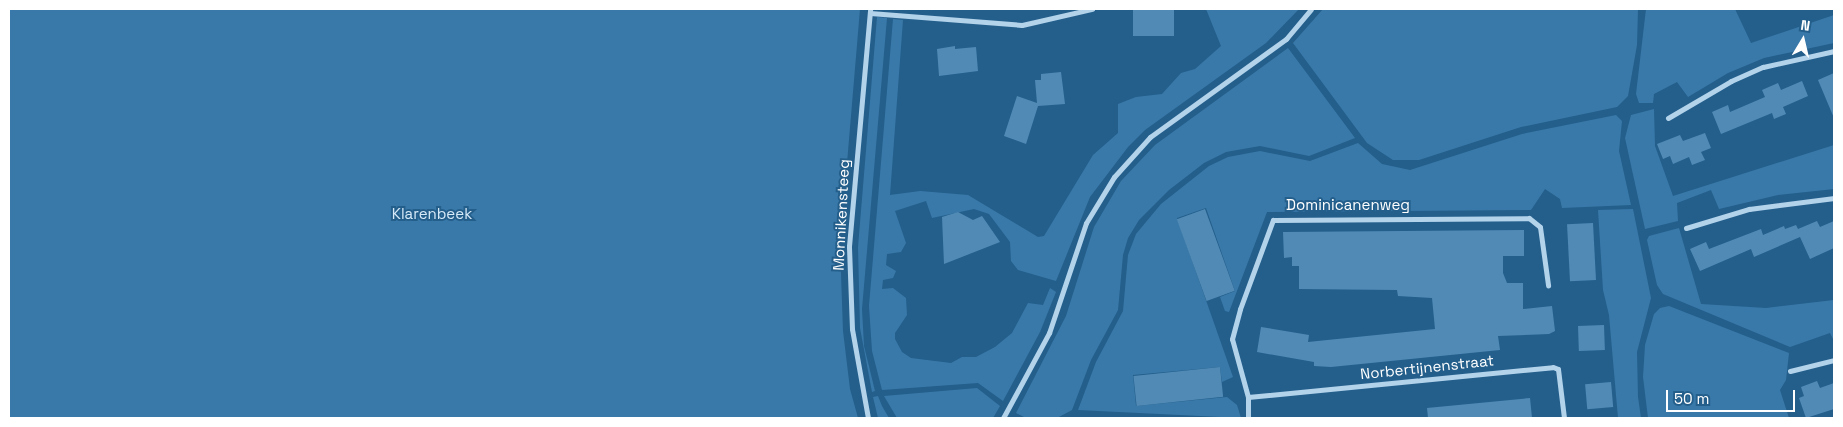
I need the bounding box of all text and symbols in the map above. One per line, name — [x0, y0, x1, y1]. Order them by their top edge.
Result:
north arrow — [1778, 15, 1828, 65]
text: N — [1799, 16, 1811, 35]
street label: Monnikensteeg — [829, 159, 853, 271]
street label: Dominicanenweg — [1286, 196, 1410, 214]
park label: Klarenbeek — [392, 205, 472, 223]
street label: Norbertijnenstraat — [1359, 351, 1495, 383]
scale bar — [1668, 380, 1797, 412]
text: 50 m — [1674, 389, 1709, 408]

